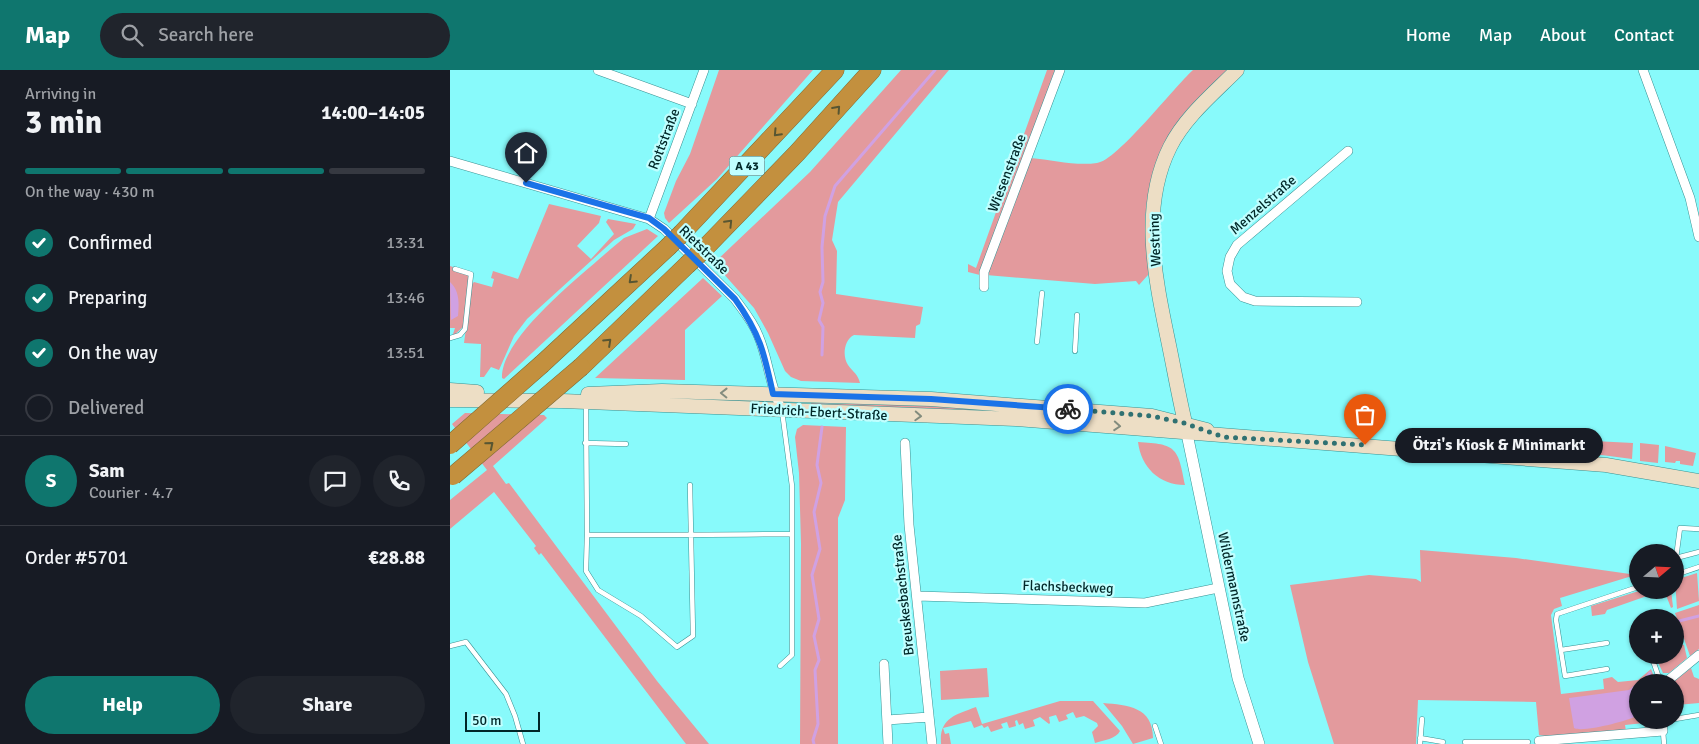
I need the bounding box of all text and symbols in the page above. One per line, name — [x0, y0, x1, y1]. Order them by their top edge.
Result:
search box — [100, 13, 450, 58]
text: Map — [25, 20, 70, 50]
icon: search — [118, 21, 146, 49]
text: Search here — [158, 23, 254, 47]
text: Home — [1406, 24, 1451, 46]
text: Map — [1479, 24, 1512, 46]
text: About — [1540, 24, 1586, 46]
text: Contact — [1614, 24, 1674, 46]
text: Arriving in — [25, 84, 96, 104]
text: 14:00–14:05 — [321, 101, 425, 125]
text: 3 min — [25, 103, 102, 142]
one-way arrow — [831, 105, 840, 114]
street label: Rottstraße — [645, 106, 683, 172]
one-way arrow — [774, 128, 783, 137]
street label: Wiesenstraße — [984, 131, 1030, 215]
pin — [505, 132, 547, 183]
icon: home — [512, 139, 540, 167]
road number: A 43 — [730, 156, 764, 175]
street label: Menzelstraße — [1226, 172, 1300, 238]
text: On the way · 430 m — [25, 182, 155, 202]
street label: Westring — [1146, 213, 1164, 267]
one-way arrow — [723, 220, 732, 229]
street label: Rietstraße — [675, 222, 733, 278]
icon: check — [25, 229, 53, 257]
text: Confirmed — [68, 231, 152, 255]
text: 13:31 — [386, 233, 425, 253]
one-way arrow — [629, 274, 638, 283]
icon: check — [25, 284, 53, 312]
text: Preparing — [68, 286, 147, 310]
text: 13:46 — [386, 288, 425, 308]
icon: check — [25, 339, 53, 367]
one-way arrow — [602, 339, 611, 348]
text: On the way — [68, 341, 158, 365]
text: 13:51 — [386, 343, 425, 363]
courier — [1043, 384, 1093, 434]
one-way arrow — [720, 388, 728, 398]
pin — [1344, 394, 1386, 445]
icon: bike — [1054, 395, 1082, 423]
text: Delivered — [68, 396, 144, 420]
street label: Friedrich-Ebert-Straße — [750, 400, 888, 424]
icon: bag — [1351, 401, 1379, 429]
one-way arrow — [914, 411, 922, 422]
one-way arrow — [1114, 420, 1122, 431]
callout: Ötzi's Kiosk & Minimarkt — [1395, 428, 1602, 462]
text: Ötzi's Kiosk & Minimarkt — [1413, 435, 1585, 455]
one-way arrow — [484, 442, 493, 450]
button: chat — [309, 455, 361, 507]
button: phone — [373, 455, 425, 507]
text: Sam — [89, 459, 125, 483]
text: S — [46, 469, 56, 493]
text: Courier · 4.7 — [89, 483, 173, 503]
street label: Wildermannstraße — [1214, 531, 1254, 643]
street label: Breuskesbachstraße — [888, 534, 918, 656]
north arrow — [1629, 544, 1684, 599]
map controls — [1629, 544, 1684, 729]
text: Order #5701 — [25, 546, 128, 570]
text: €28.88 — [368, 546, 425, 570]
street label: Flachsbeckweg — [1022, 577, 1114, 597]
button: + — [1629, 609, 1684, 664]
button: − — [1629, 674, 1684, 729]
button: Help — [25, 676, 220, 734]
button: Share — [230, 676, 425, 734]
scale bar — [465, 709, 540, 732]
text: 50 m — [472, 712, 501, 729]

